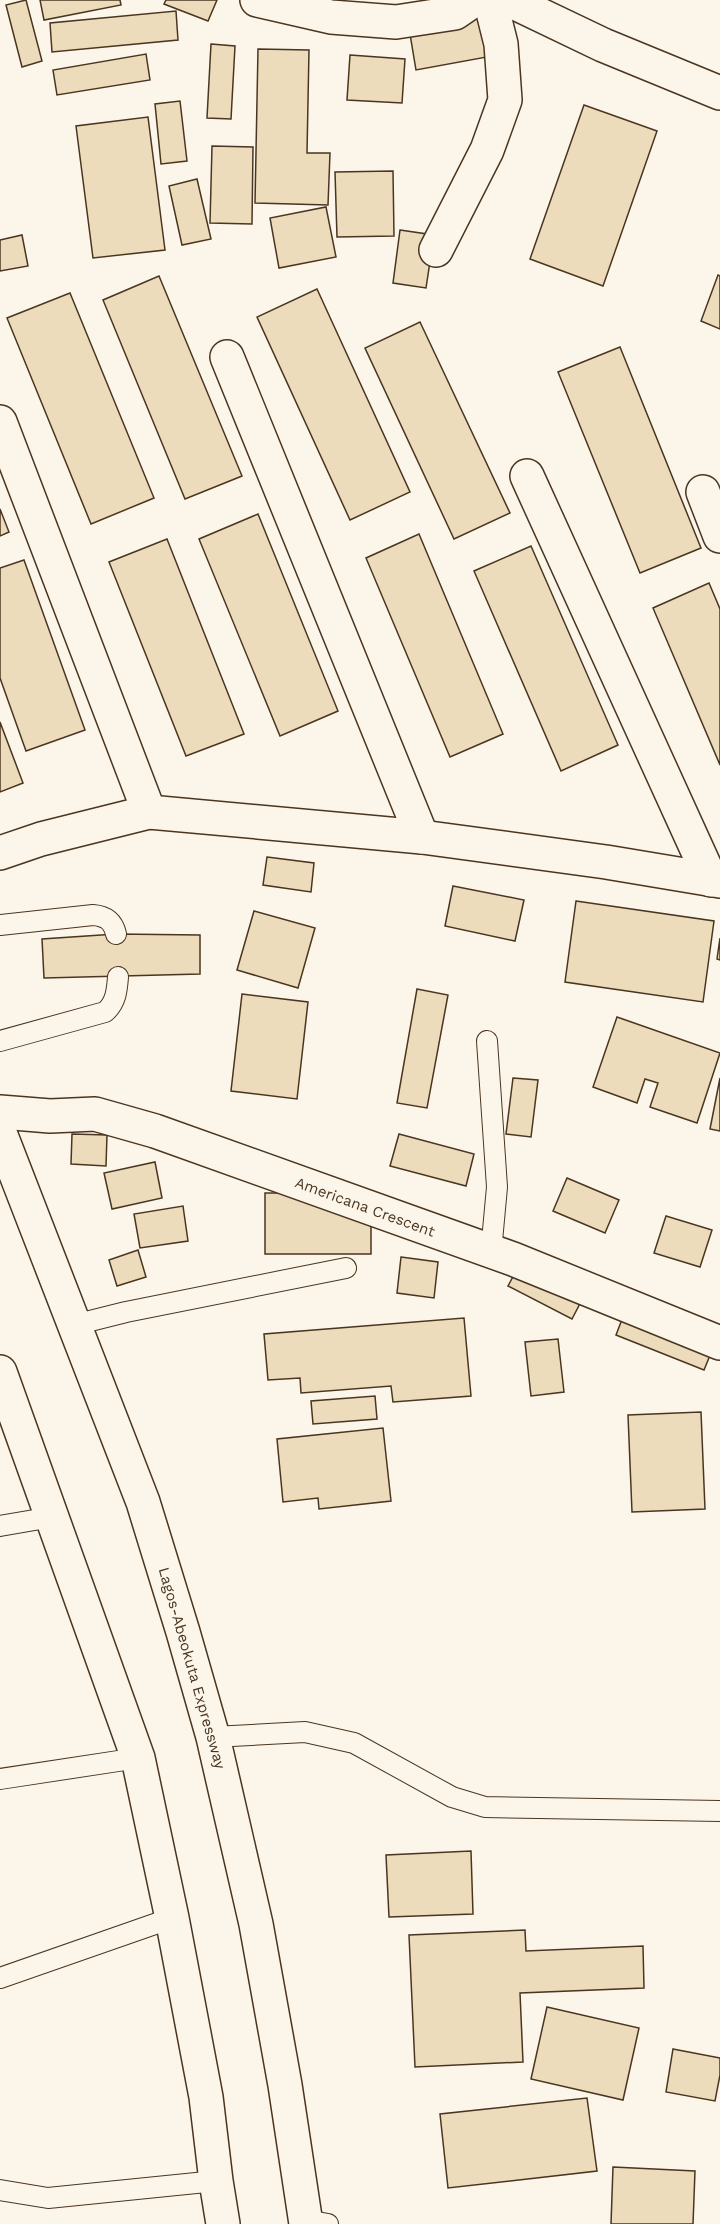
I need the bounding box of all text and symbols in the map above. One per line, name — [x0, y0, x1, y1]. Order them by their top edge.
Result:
street label: Americana Crescent — [293, 1173, 438, 1241]
street label: Lagos-Abeokuta Expressway — [155, 1565, 230, 1771]

